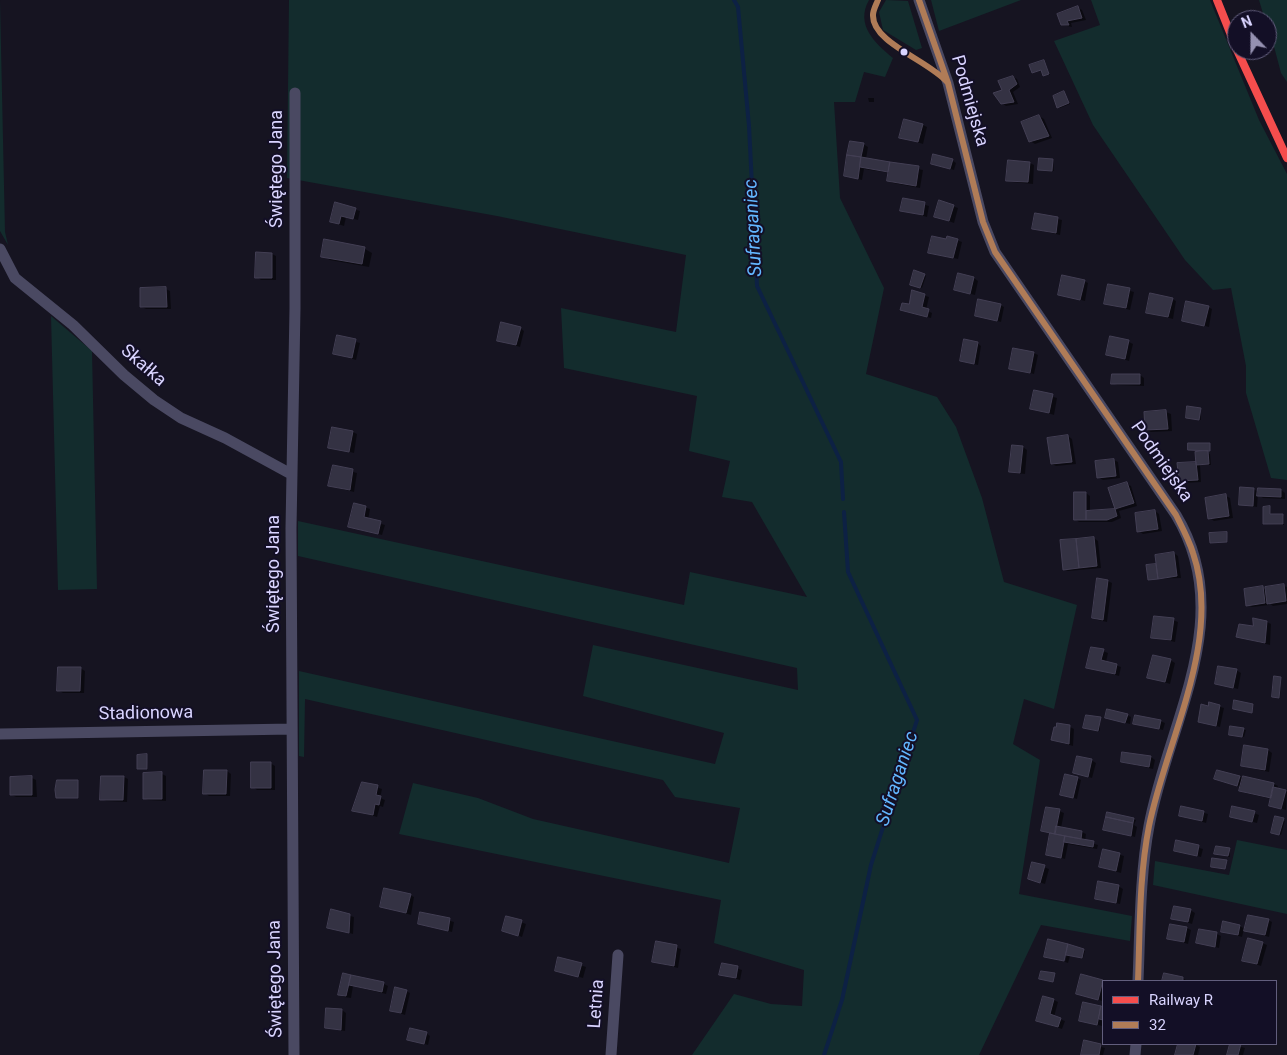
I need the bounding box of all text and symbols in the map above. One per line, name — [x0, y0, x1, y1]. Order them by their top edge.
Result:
north arrow — [1227, 10, 1277, 60]
text: N — [1239, 13, 1254, 31]
unlabelled marker — [899, 47, 909, 57]
street label: Podmiejska — [946, 53, 992, 149]
street label: Świętego Jana — [266, 110, 288, 228]
water label: Sufraganiec — [740, 179, 768, 277]
street label: Skałka — [116, 340, 170, 392]
street label: Podmiejska — [1125, 417, 1197, 507]
street label: Świętego Jana — [263, 515, 285, 633]
street label: Stadionowa — [98, 702, 194, 726]
water label: Sufraganiec — [872, 729, 924, 829]
street label: Świętego Jana — [264, 920, 288, 1038]
street label: Letnia — [585, 979, 609, 1029]
legend — [1102, 980, 1277, 1045]
text: Railway R — [1149, 991, 1213, 1009]
text: 32 — [1149, 1016, 1166, 1034]

